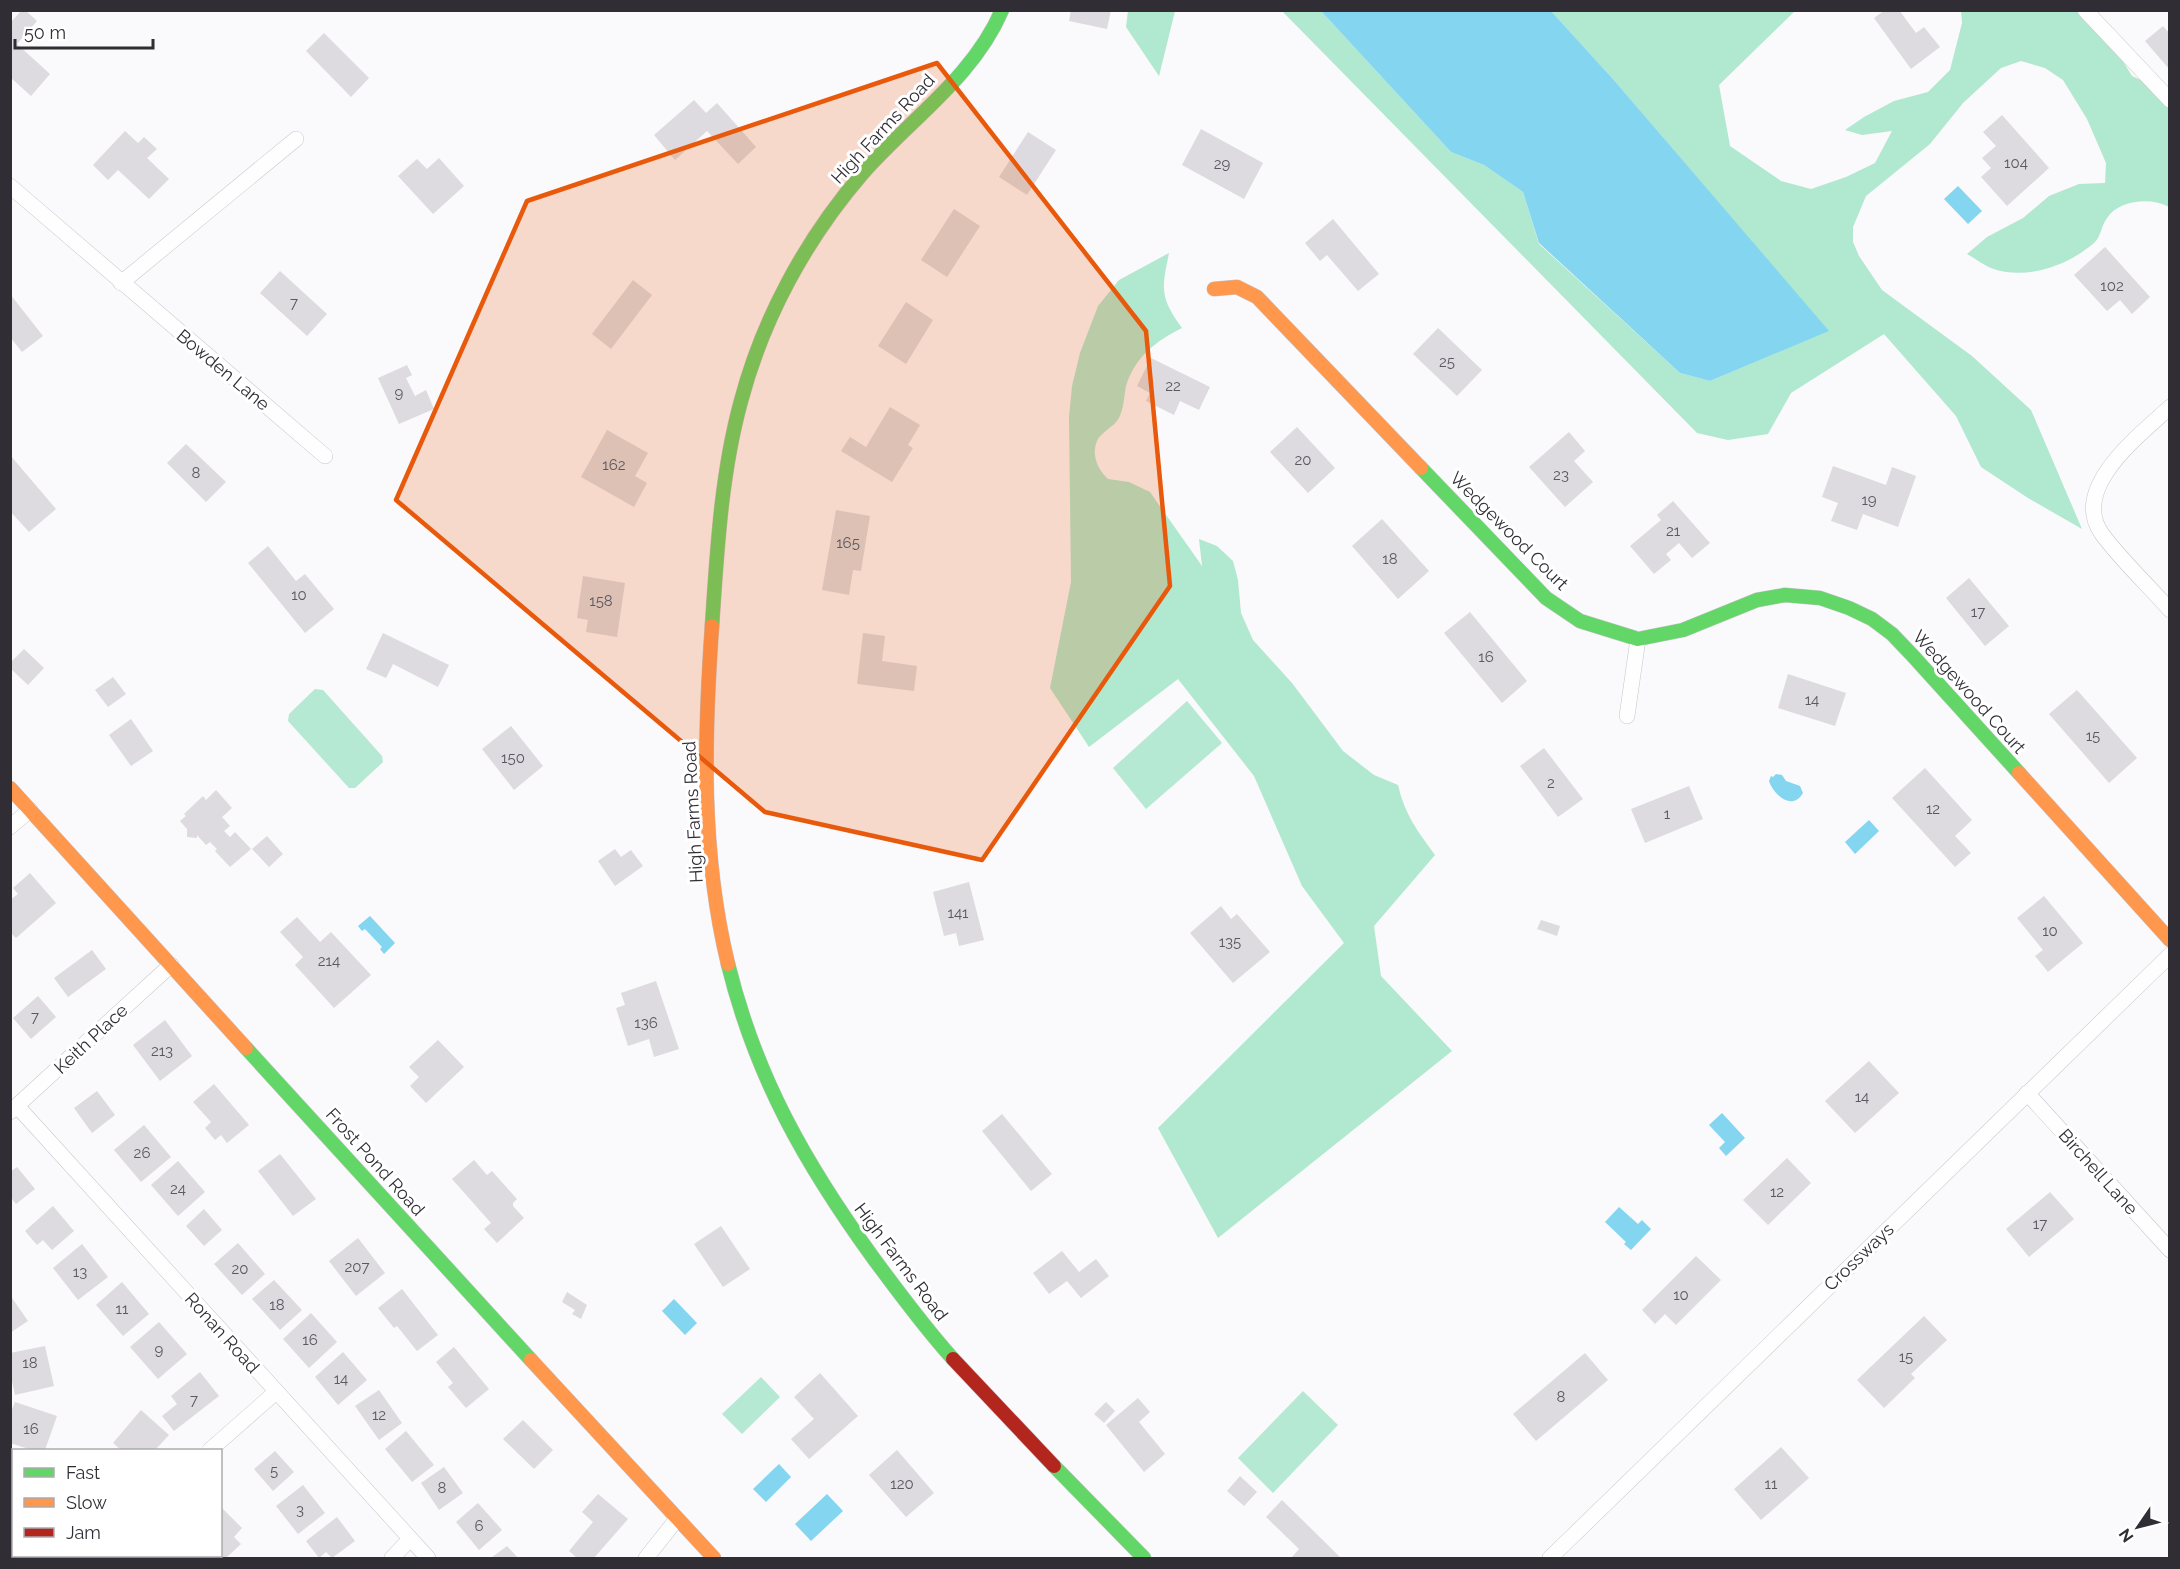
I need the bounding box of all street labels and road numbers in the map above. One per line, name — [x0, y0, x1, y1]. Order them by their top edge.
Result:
street label: High Farms Road — [827, 70, 939, 188]
street label: Bowden Lane — [173, 325, 274, 415]
street label: Wedgewood Court — [1446, 467, 1573, 594]
street label: Wedgewood Court — [1909, 626, 2030, 758]
street label: High Farms Road — [678, 741, 707, 883]
street label: Keith Place — [50, 999, 132, 1078]
street label: Frost Pond Road — [322, 1104, 429, 1220]
street label: Birchell Lane — [2054, 1124, 2143, 1219]
street label: High Farms Road — [850, 1199, 953, 1325]
street label: Crossways — [1820, 1218, 1898, 1295]
street label: Ronan Road — [181, 1288, 264, 1377]

